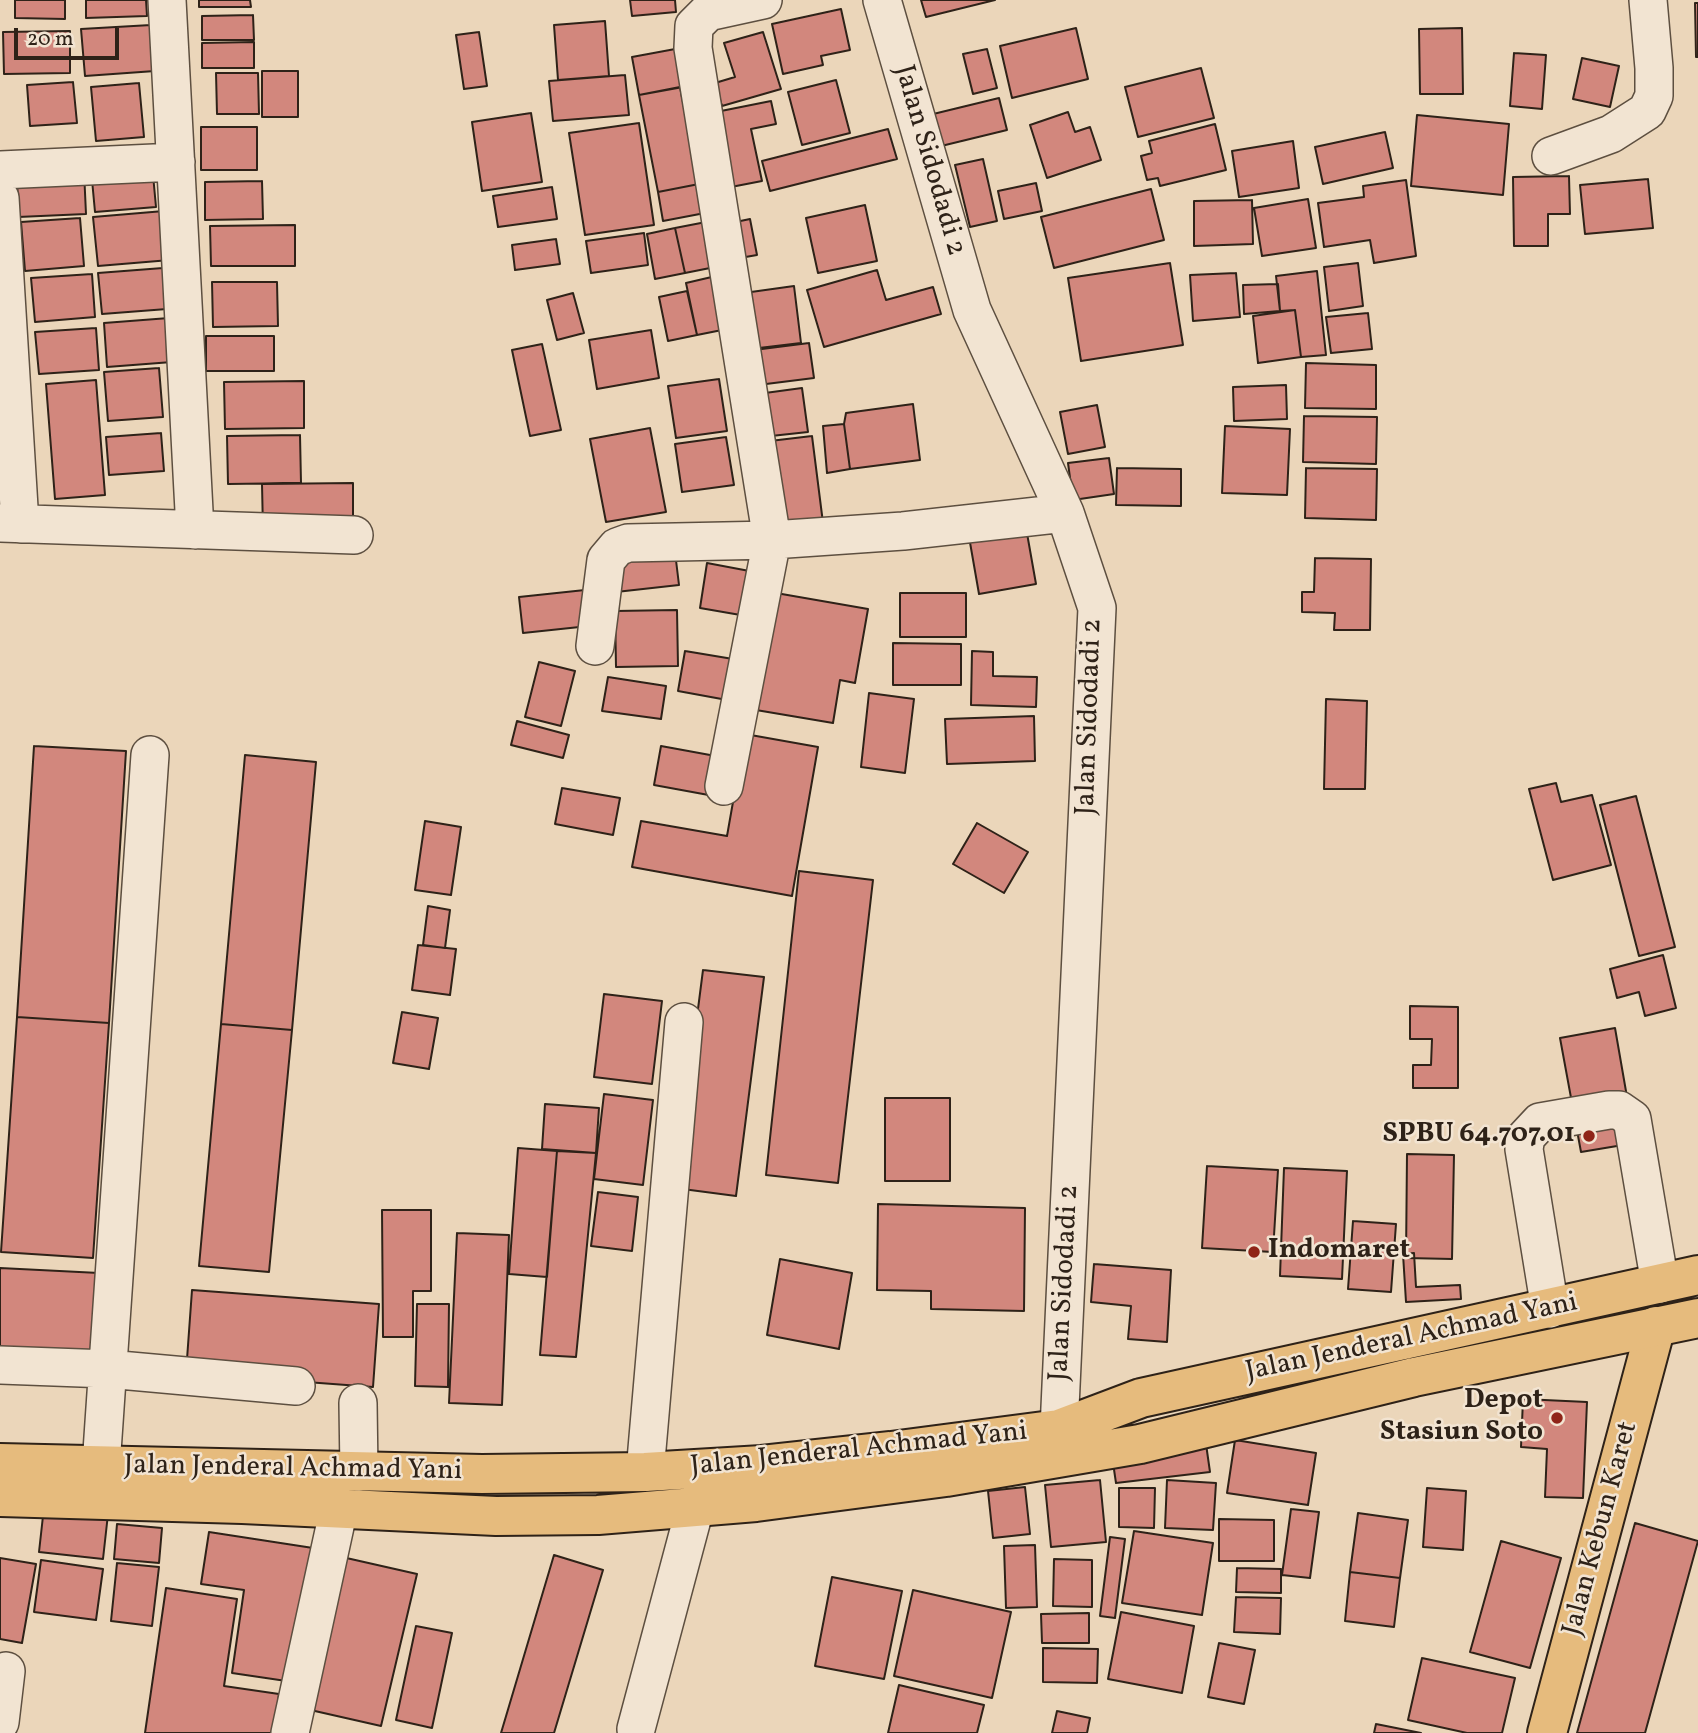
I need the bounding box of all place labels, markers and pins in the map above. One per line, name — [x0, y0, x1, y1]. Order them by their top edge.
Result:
place label: SPBU 64.707.01 — [1382, 1119, 1575, 1153]
marker: SPBU 64.707.01 — [1581, 1128, 1597, 1144]
place label: Indomaret — [1268, 1235, 1410, 1269]
marker: Indomaret — [1246, 1244, 1262, 1260]
place label: Depot Stasiun Soto — [1380, 1385, 1543, 1451]
marker: Depot Stasiun Soto — [1549, 1410, 1565, 1426]

